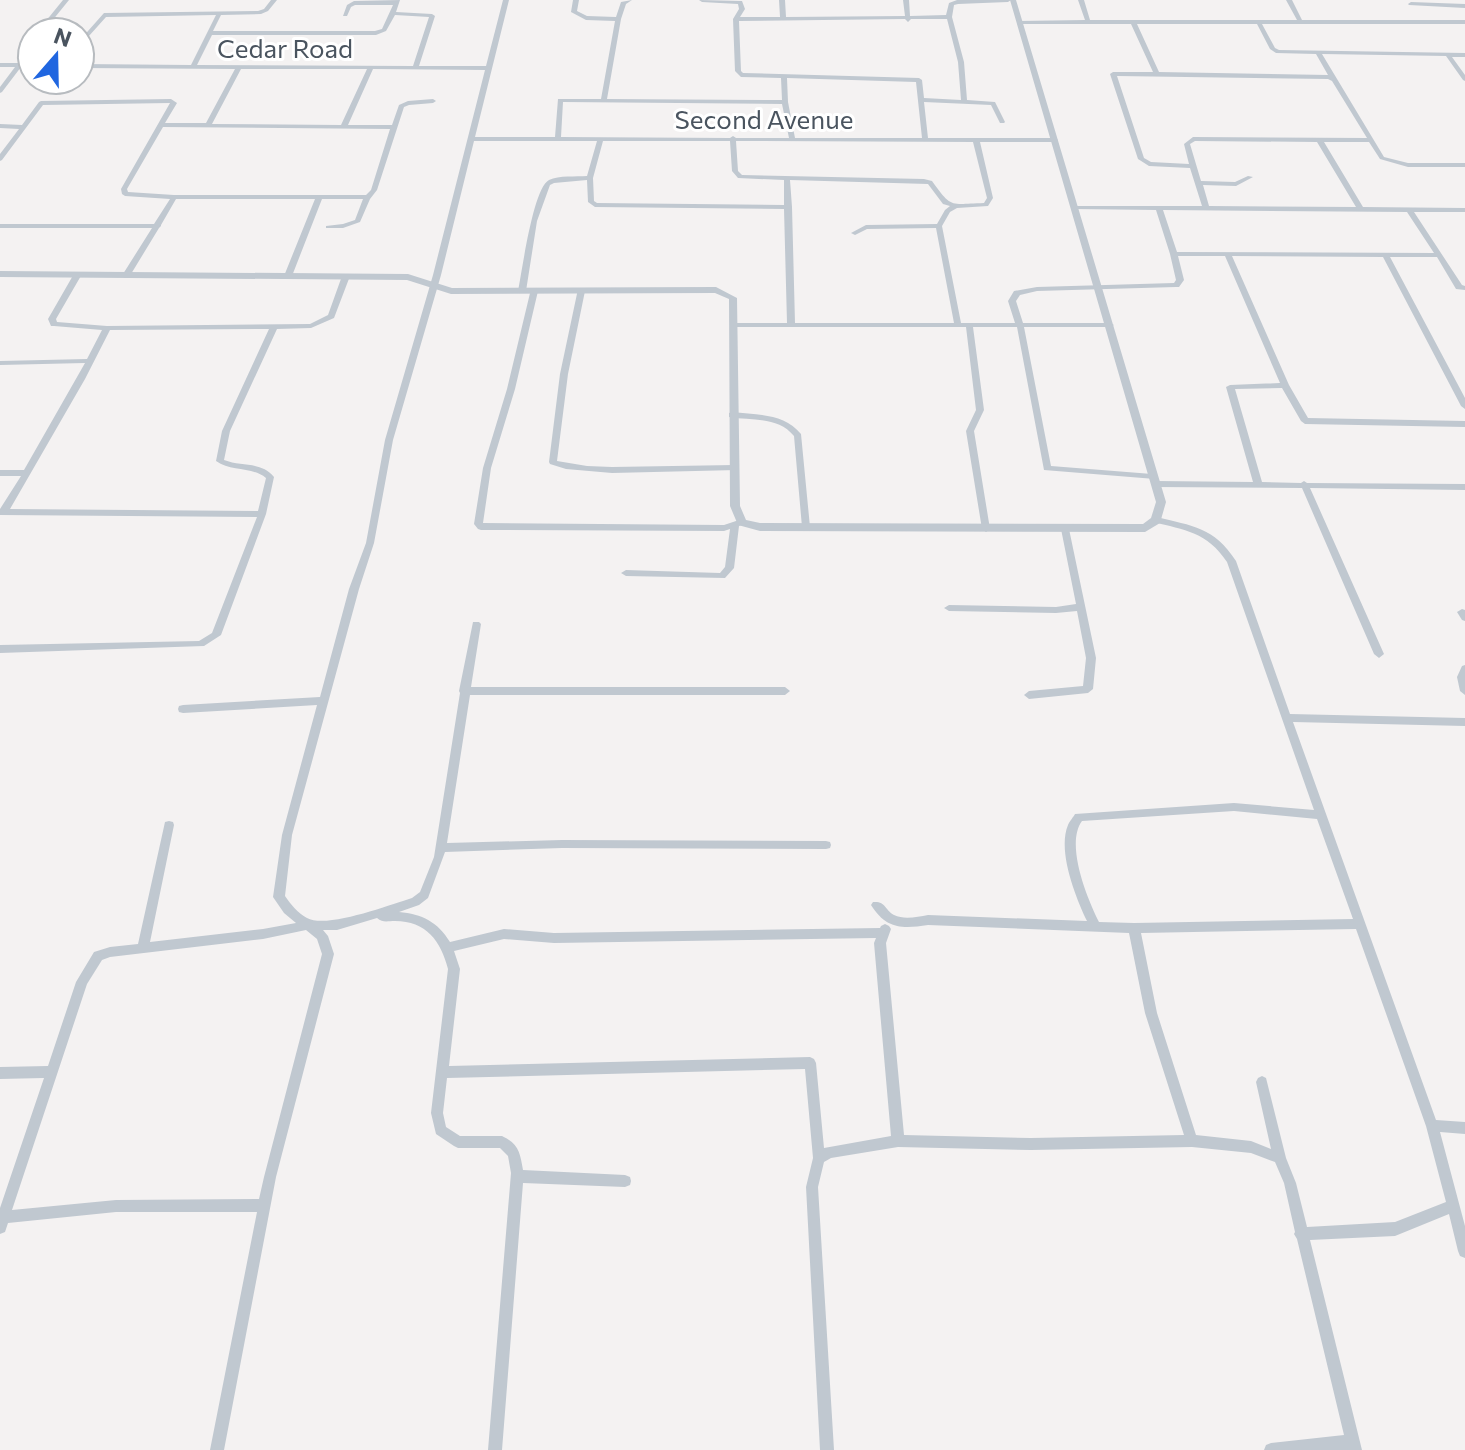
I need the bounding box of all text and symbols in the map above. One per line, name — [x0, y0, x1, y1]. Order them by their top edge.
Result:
north arrow — [16, 16, 96, 96]
text: N — [51, 21, 75, 52]
street label: Cedar Road — [217, 32, 353, 63]
street label: Second Avenue — [675, 103, 853, 134]

